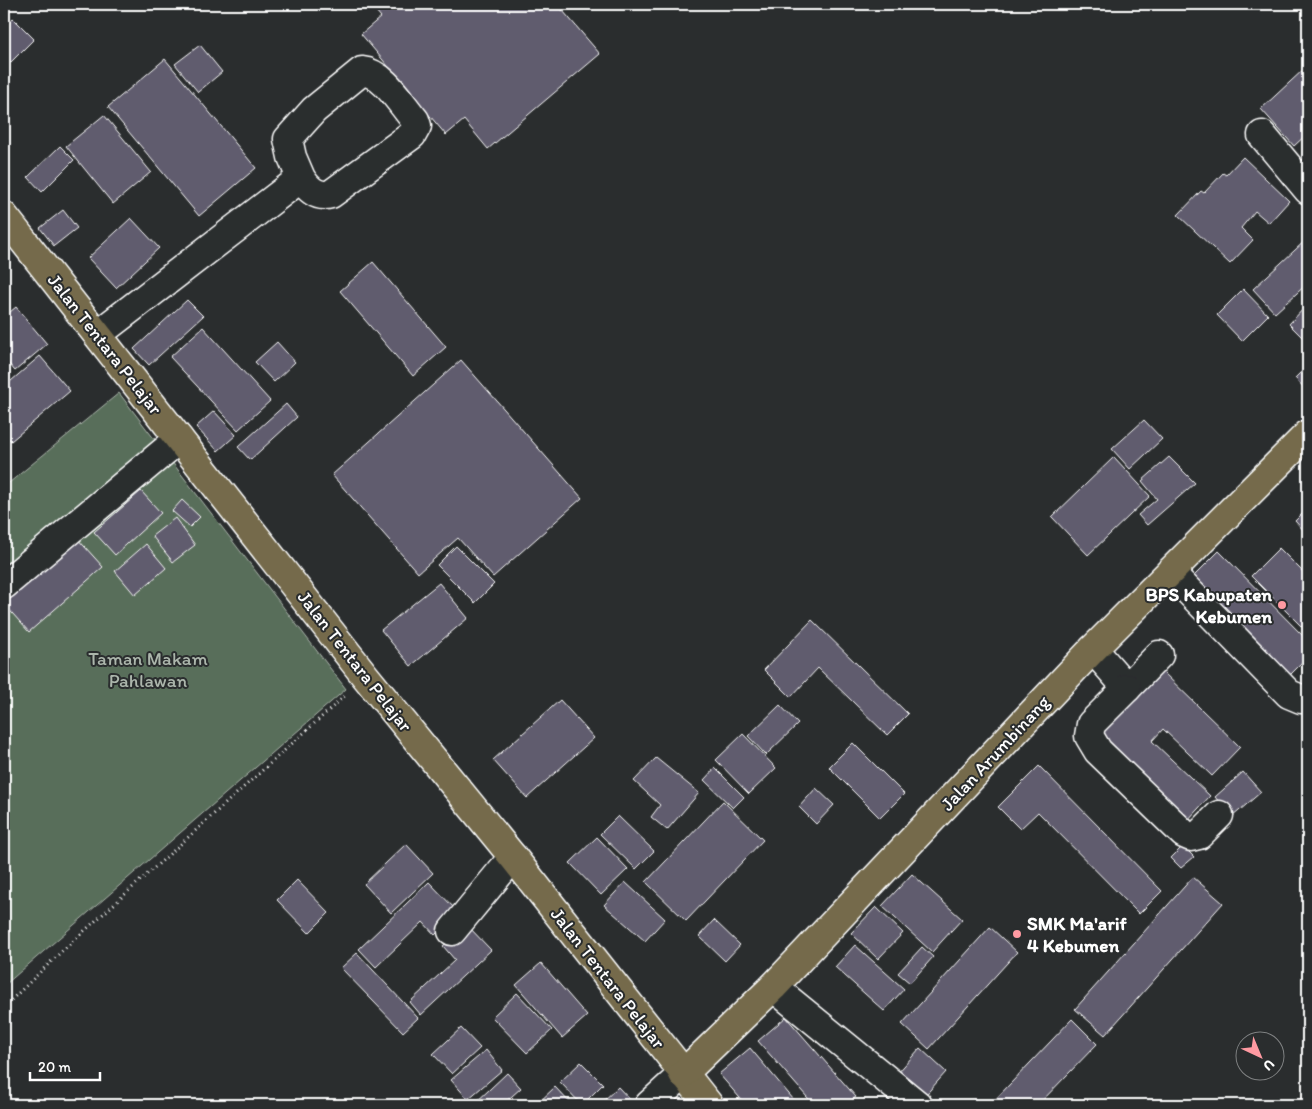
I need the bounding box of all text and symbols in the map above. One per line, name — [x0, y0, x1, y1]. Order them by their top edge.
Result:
street label: Jalan Tentara Pelajar — [43, 269, 168, 420]
place label: BPS Kabupaten Kebumen — [1145, 583, 1272, 628]
street label: Jalan Tentara Pelajar — [293, 586, 418, 737]
marker: BPS Kabupaten Kebumen — [1276, 599, 1288, 611]
park label: Taman Makam Pahlawan — [88, 647, 208, 692]
street label: Jalan Arumbinang — [936, 690, 1055, 815]
street label: Jalan Tentara Pelajar — [546, 903, 671, 1054]
place label: SMK Ma'arif 4 Kebumen — [1027, 912, 1128, 957]
marker: SMK Ma'arif 4 Kebumen — [1011, 928, 1023, 940]
north arrow — [1234, 1032, 1284, 1082]
scale bar — [30, 1049, 100, 1081]
text: U — [1259, 1056, 1278, 1074]
text: 20 m — [38, 1058, 72, 1076]

